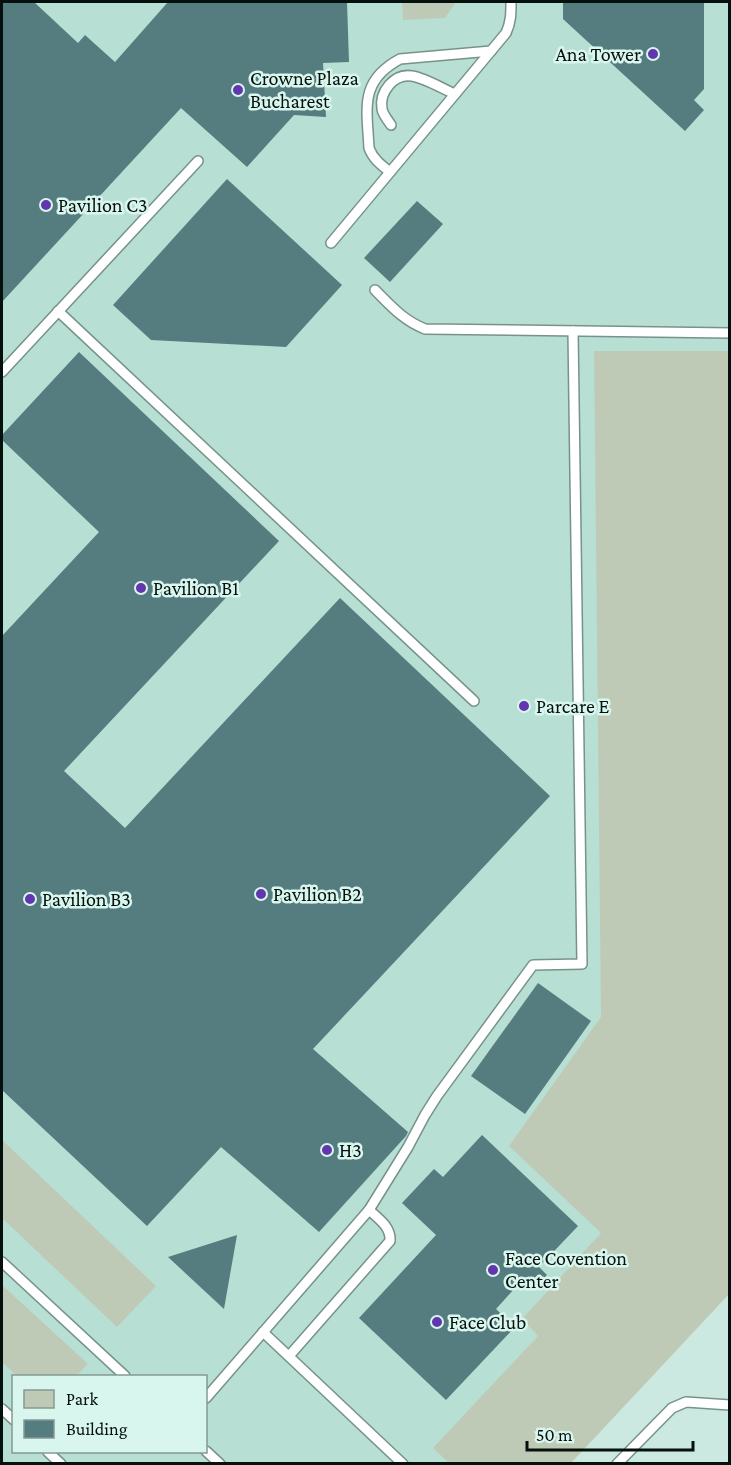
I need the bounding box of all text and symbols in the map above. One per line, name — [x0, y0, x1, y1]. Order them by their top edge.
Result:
place label: Ana Tower — [555, 43, 641, 65]
marker: Ana Tower — [646, 47, 660, 61]
place label: Crowne Plaza Bucharest — [250, 67, 359, 112]
marker: Crowne Plaza Bucharest — [231, 83, 245, 97]
place label: Pavilion C3 — [58, 194, 148, 216]
marker: Pavilion C3 — [39, 198, 53, 212]
place label: Pavilion B1 — [153, 577, 239, 599]
marker: Pavilion B1 — [134, 581, 148, 595]
place label: Parcare E — [536, 695, 609, 717]
marker: Parcare E — [517, 699, 531, 713]
place label: Pavilion B2 — [273, 883, 362, 905]
marker: Pavilion B2 — [254, 887, 268, 901]
place label: Pavilion B3 — [42, 888, 131, 910]
marker: Pavilion B3 — [23, 892, 37, 906]
place label: H3 — [339, 1139, 362, 1161]
marker: H3 — [320, 1143, 334, 1157]
place label: Face Covention Center — [505, 1247, 627, 1292]
marker: Face Covention Center — [486, 1263, 500, 1277]
place label: Face Club — [449, 1311, 526, 1333]
marker: Face Club — [430, 1315, 444, 1329]
legend — [12, 1375, 207, 1453]
text: Park — [66, 1389, 98, 1409]
scale bar — [527, 1414, 694, 1452]
text: Building — [66, 1419, 128, 1439]
text: 50 m — [536, 1425, 573, 1445]

